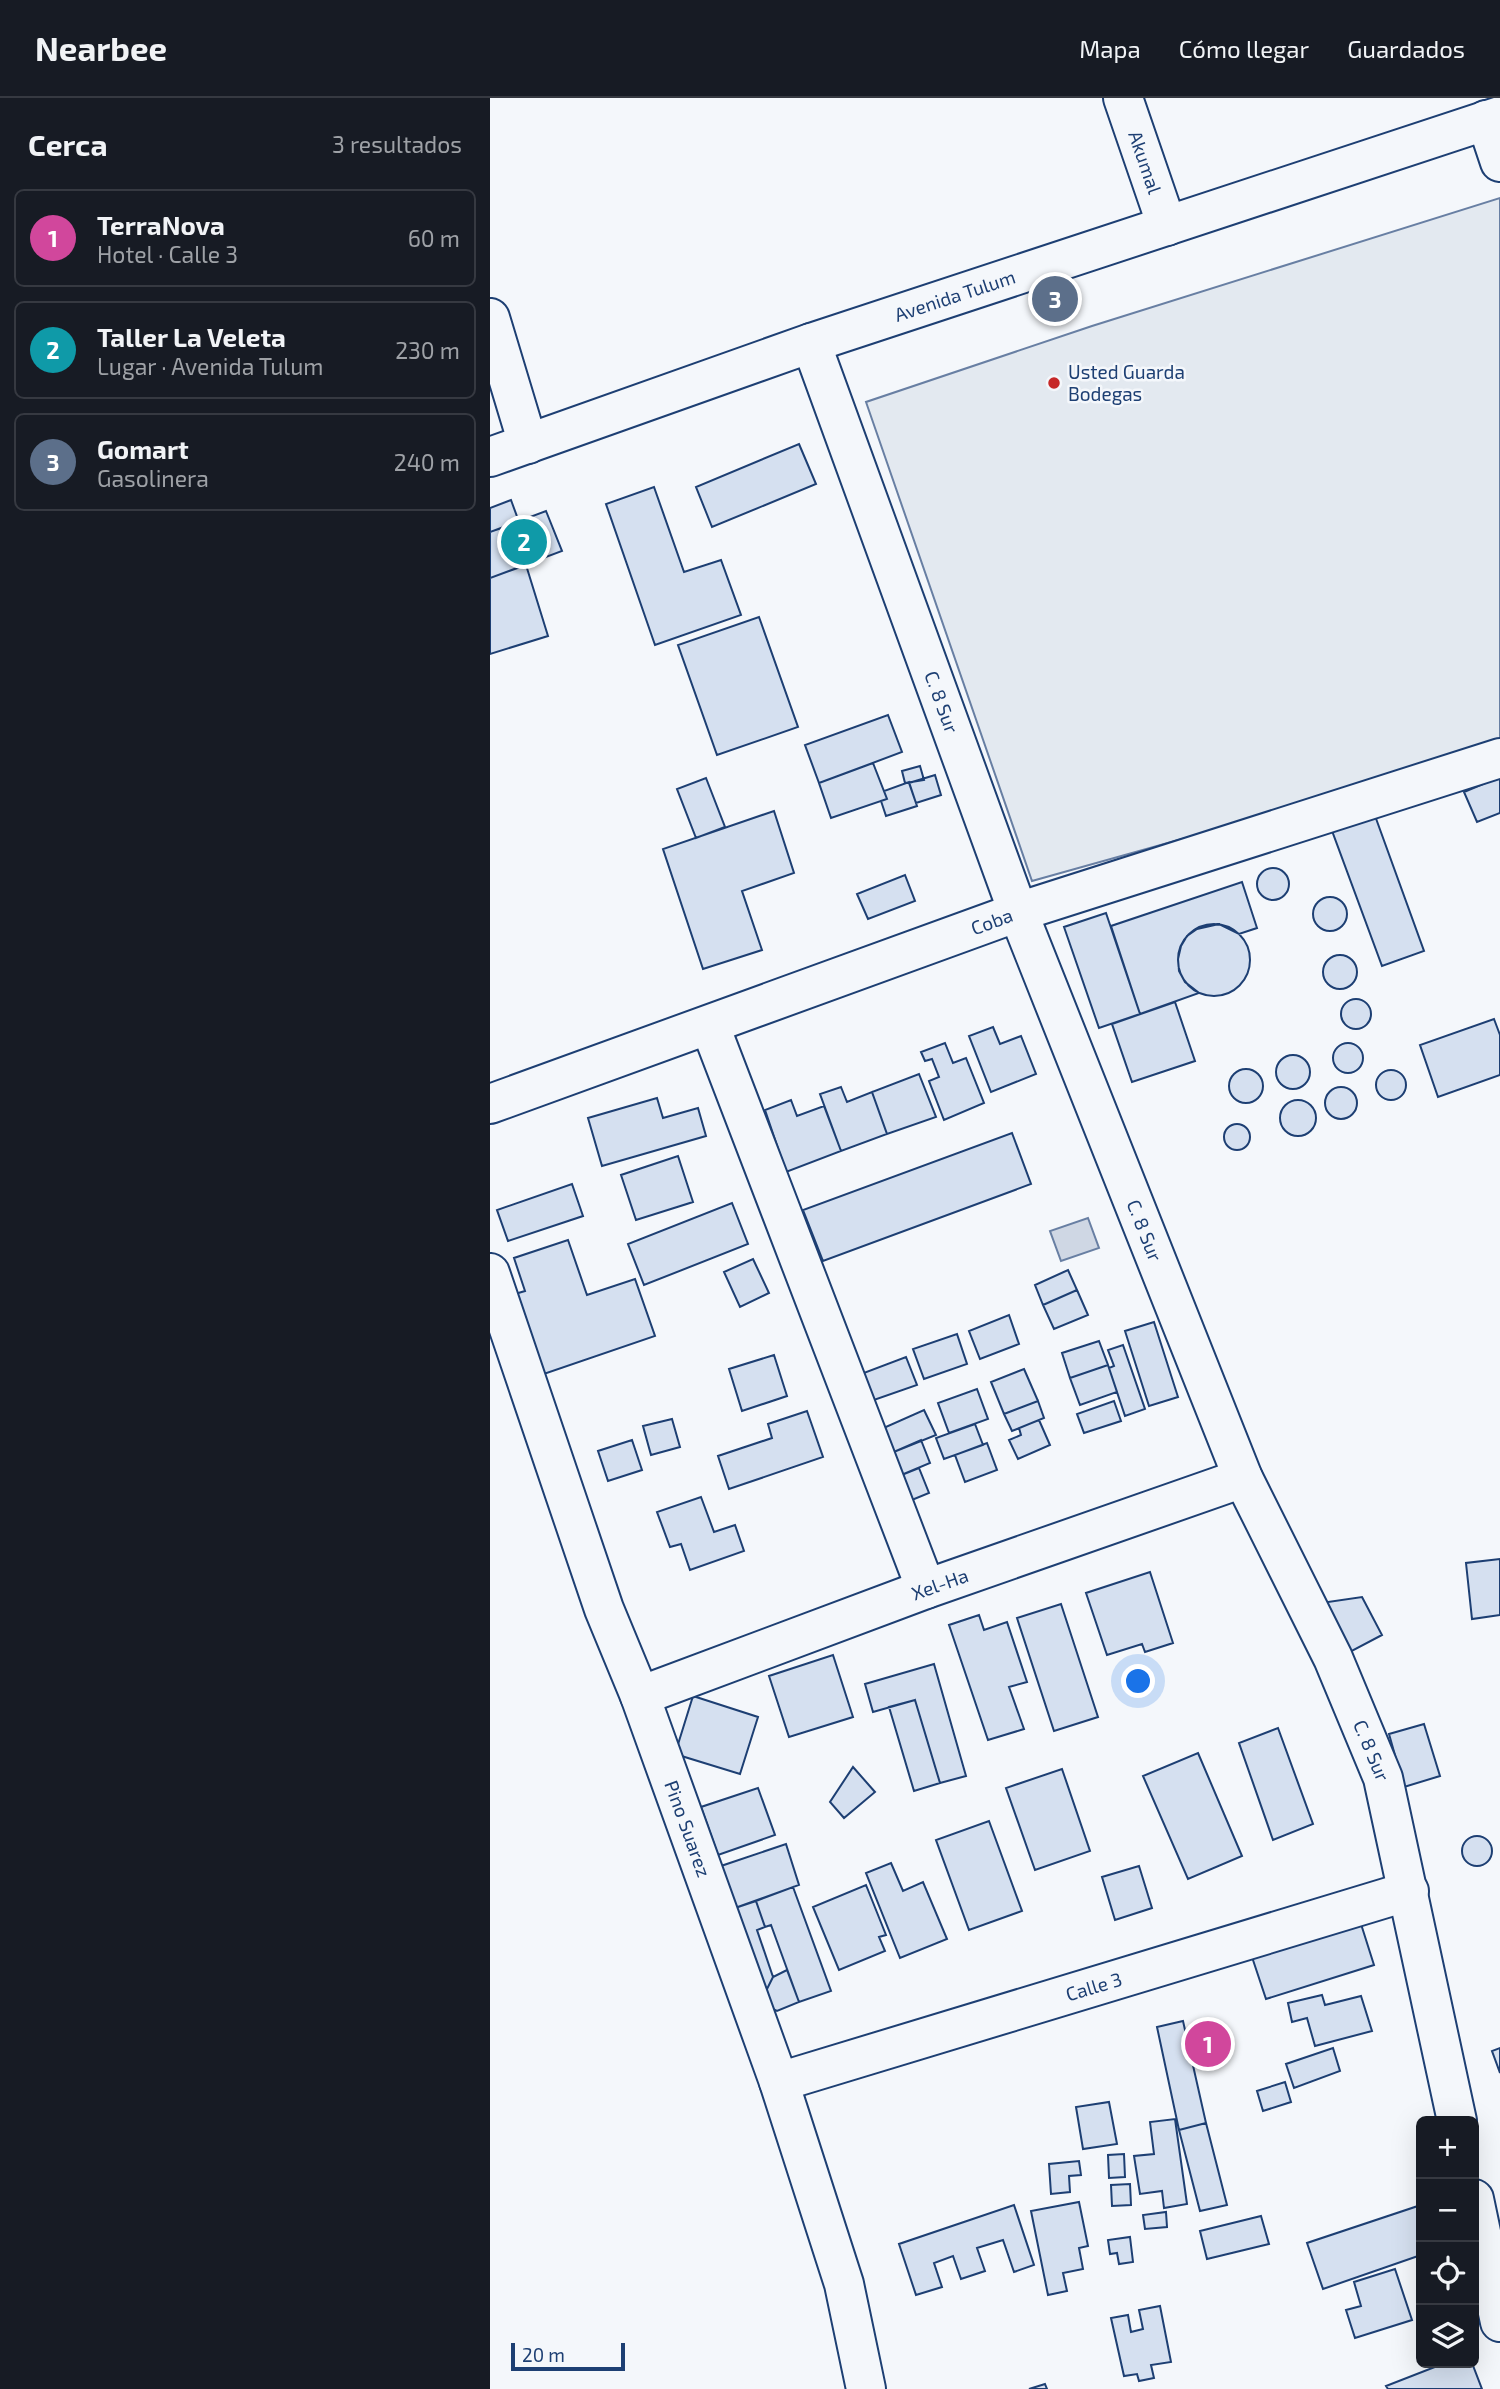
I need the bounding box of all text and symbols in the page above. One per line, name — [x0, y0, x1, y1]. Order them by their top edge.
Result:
text: Nearbee — [35, 28, 167, 68]
text: Mapa — [1079, 34, 1141, 63]
text: Cómo llegar — [1179, 34, 1309, 63]
text: Guardados — [1347, 34, 1465, 63]
text: Cerca — [28, 126, 108, 162]
street label: Akumal — [1124, 128, 1167, 197]
text: 3 resultados — [332, 130, 462, 158]
text: TerraNova — [97, 209, 225, 240]
text: 1 — [48, 224, 58, 252]
text: 60 m — [408, 224, 460, 252]
text: Hotel · Calle 3 — [97, 240, 238, 268]
street label: Avenida Tulum — [891, 265, 1018, 326]
pin: 3 — [1032, 273, 1078, 325]
text: Taller La Veleta — [97, 321, 286, 352]
text: 2 — [46, 336, 60, 364]
text: 230 m — [395, 336, 460, 364]
text: Lugar · Avenida Tulum — [97, 352, 323, 380]
place label: Usted Guarda Bodegas — [1068, 360, 1185, 405]
marker: Usted Guarda Bodegas — [1046, 375, 1062, 391]
text: Gomart — [97, 433, 189, 464]
text: 3 — [46, 448, 60, 476]
text: 240 m — [394, 448, 460, 476]
text: Gasolinera — [97, 464, 209, 492]
pin: 2 — [501, 516, 547, 568]
street label: C. 8 Sur — [920, 668, 964, 736]
street label: Coba — [968, 903, 1016, 939]
street label: C. 8 Sur — [1122, 1196, 1168, 1265]
street label: Xel-Ha — [908, 1563, 971, 1604]
your location — [1121, 1664, 1155, 1698]
street label: C. 8 Sur — [1349, 1716, 1395, 1785]
street label: Pino Suarez — [660, 1777, 716, 1880]
street label: Calle 3 — [1063, 1967, 1125, 2005]
pin: 1 — [1185, 2018, 1231, 2070]
map controls — [1416, 2116, 1479, 2368]
button: + — [1416, 2116, 1479, 2179]
button: − — [1416, 2179, 1479, 2242]
button: locate — [1416, 2242, 1479, 2305]
button: layers — [1416, 2305, 1479, 2368]
scale bar — [511, 2340, 625, 2372]
text: 20 m — [522, 2343, 565, 2366]

